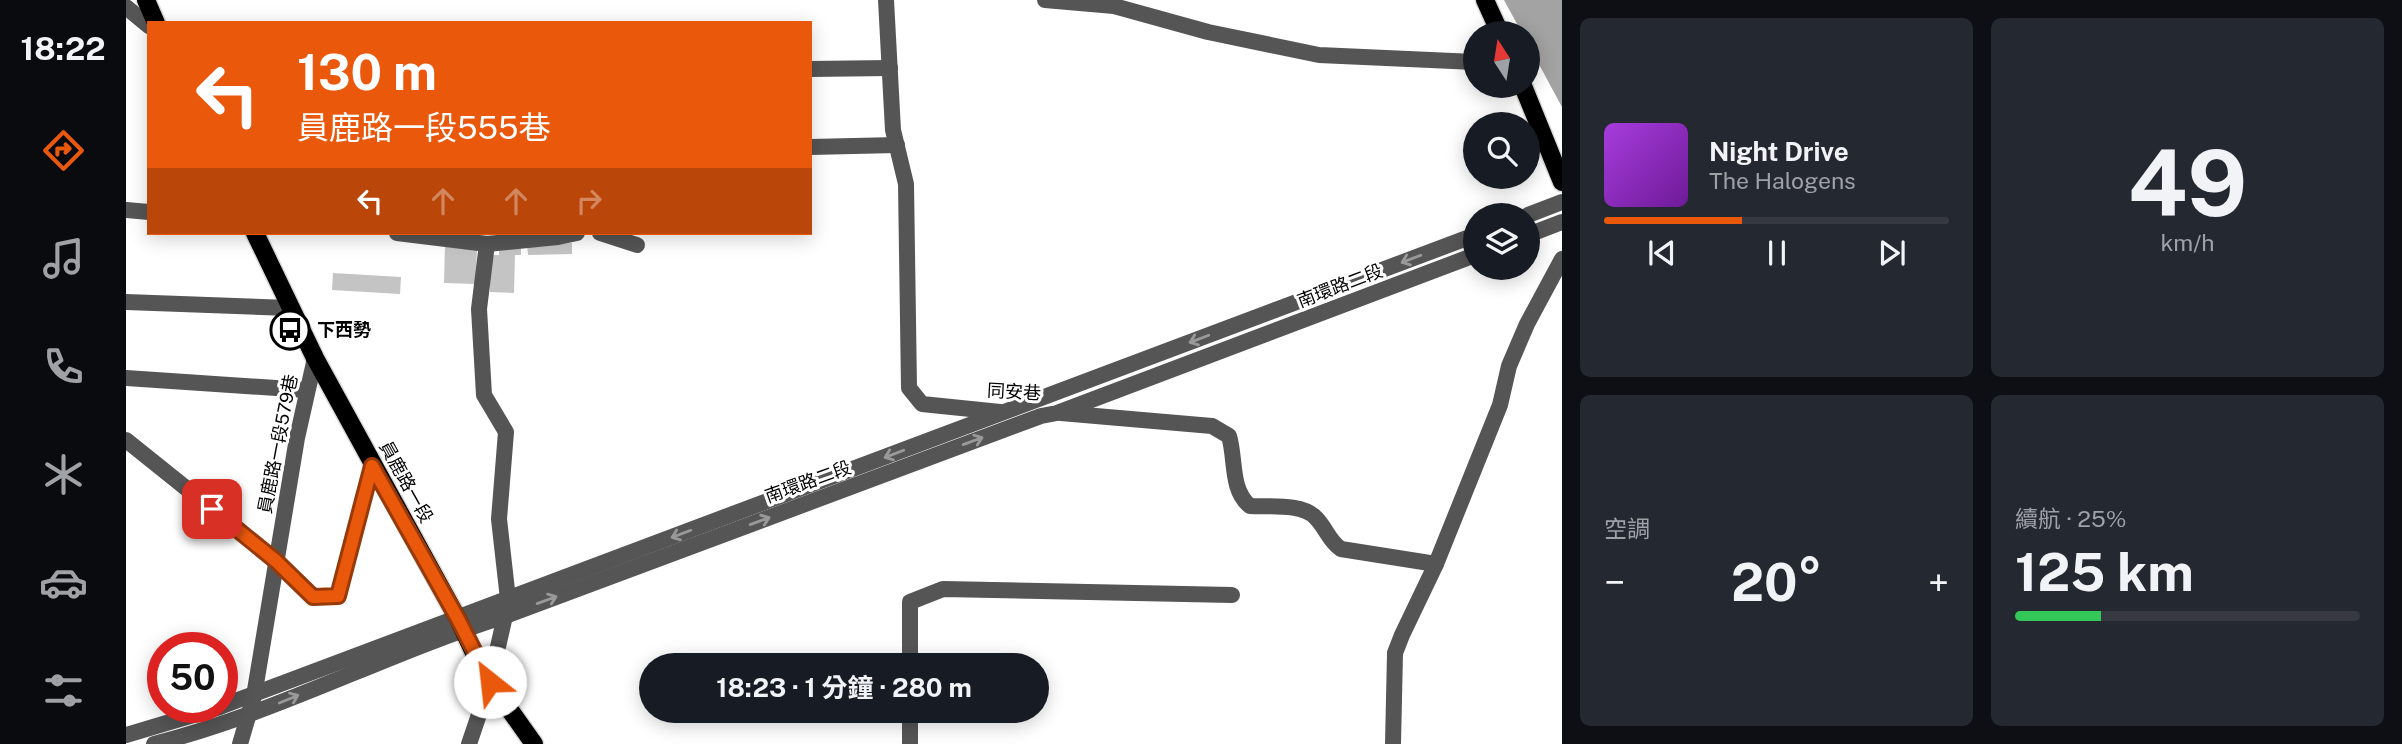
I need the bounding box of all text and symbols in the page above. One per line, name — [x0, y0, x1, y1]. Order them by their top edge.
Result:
north arrow — [1463, 21, 1540, 98]
map controls — [1463, 21, 1540, 280]
text: 18:22 — [20, 30, 106, 67]
text: 130 m — [297, 43, 437, 101]
icon: left — [182, 49, 273, 140]
text: 員鹿路一段555巷 — [297, 109, 551, 146]
button: search — [1463, 112, 1540, 189]
icon: directions — [39, 126, 88, 175]
text: 49 — [2128, 130, 2247, 236]
text: Night Drive — [1709, 136, 1849, 167]
text: The Halogens — [1709, 167, 1856, 194]
icon: left — [351, 182, 389, 220]
icon: ahead — [424, 182, 462, 220]
icon: ahead — [497, 182, 535, 220]
icon: right — [570, 182, 608, 220]
button: layers — [1463, 203, 1540, 280]
text: km/h — [2160, 229, 2215, 256]
icon: music — [39, 234, 88, 283]
icon: previous — [1643, 234, 1681, 272]
icon: pause — [1758, 234, 1796, 272]
icon: next — [1873, 234, 1911, 272]
one-way arrow — [1401, 254, 1423, 266]
street label: 南環路二段 — [1294, 260, 1386, 311]
bus stop icon: 下西勢 — [269, 309, 311, 351]
place label: 下西勢 — [317, 319, 371, 340]
one-way arrow — [1188, 334, 1210, 347]
icon: phone — [39, 342, 88, 391]
street label: 員鹿路一段579巷 — [254, 373, 301, 515]
street label: 同安巷 — [987, 380, 1042, 403]
one-way arrow — [962, 434, 984, 447]
street label: 員鹿路一段 — [375, 437, 437, 526]
one-way arrow — [883, 449, 905, 461]
icon: climate — [39, 450, 88, 499]
street label: 南環路二段 — [762, 456, 854, 507]
pin — [182, 479, 242, 539]
icon: arrive — [193, 490, 231, 528]
text: 續航 · 25% — [2015, 505, 2127, 532]
one-way arrow — [749, 514, 771, 526]
text: 空調 — [1604, 515, 1650, 542]
one-way arrow — [670, 529, 692, 541]
text: 125 km — [2015, 542, 2194, 603]
text: 20° — [1731, 552, 1822, 613]
icon: car — [39, 558, 88, 607]
text: − — [1604, 560, 1625, 605]
text: + — [1928, 560, 1949, 605]
one-way arrow — [535, 593, 557, 606]
speed limit sign: 50 — [147, 632, 238, 723]
position arrow — [453, 645, 527, 719]
icon: filters — [39, 666, 88, 715]
text: 18:23 · 1 分鐘 · 280 m — [716, 672, 972, 703]
one-way arrow — [278, 692, 299, 705]

